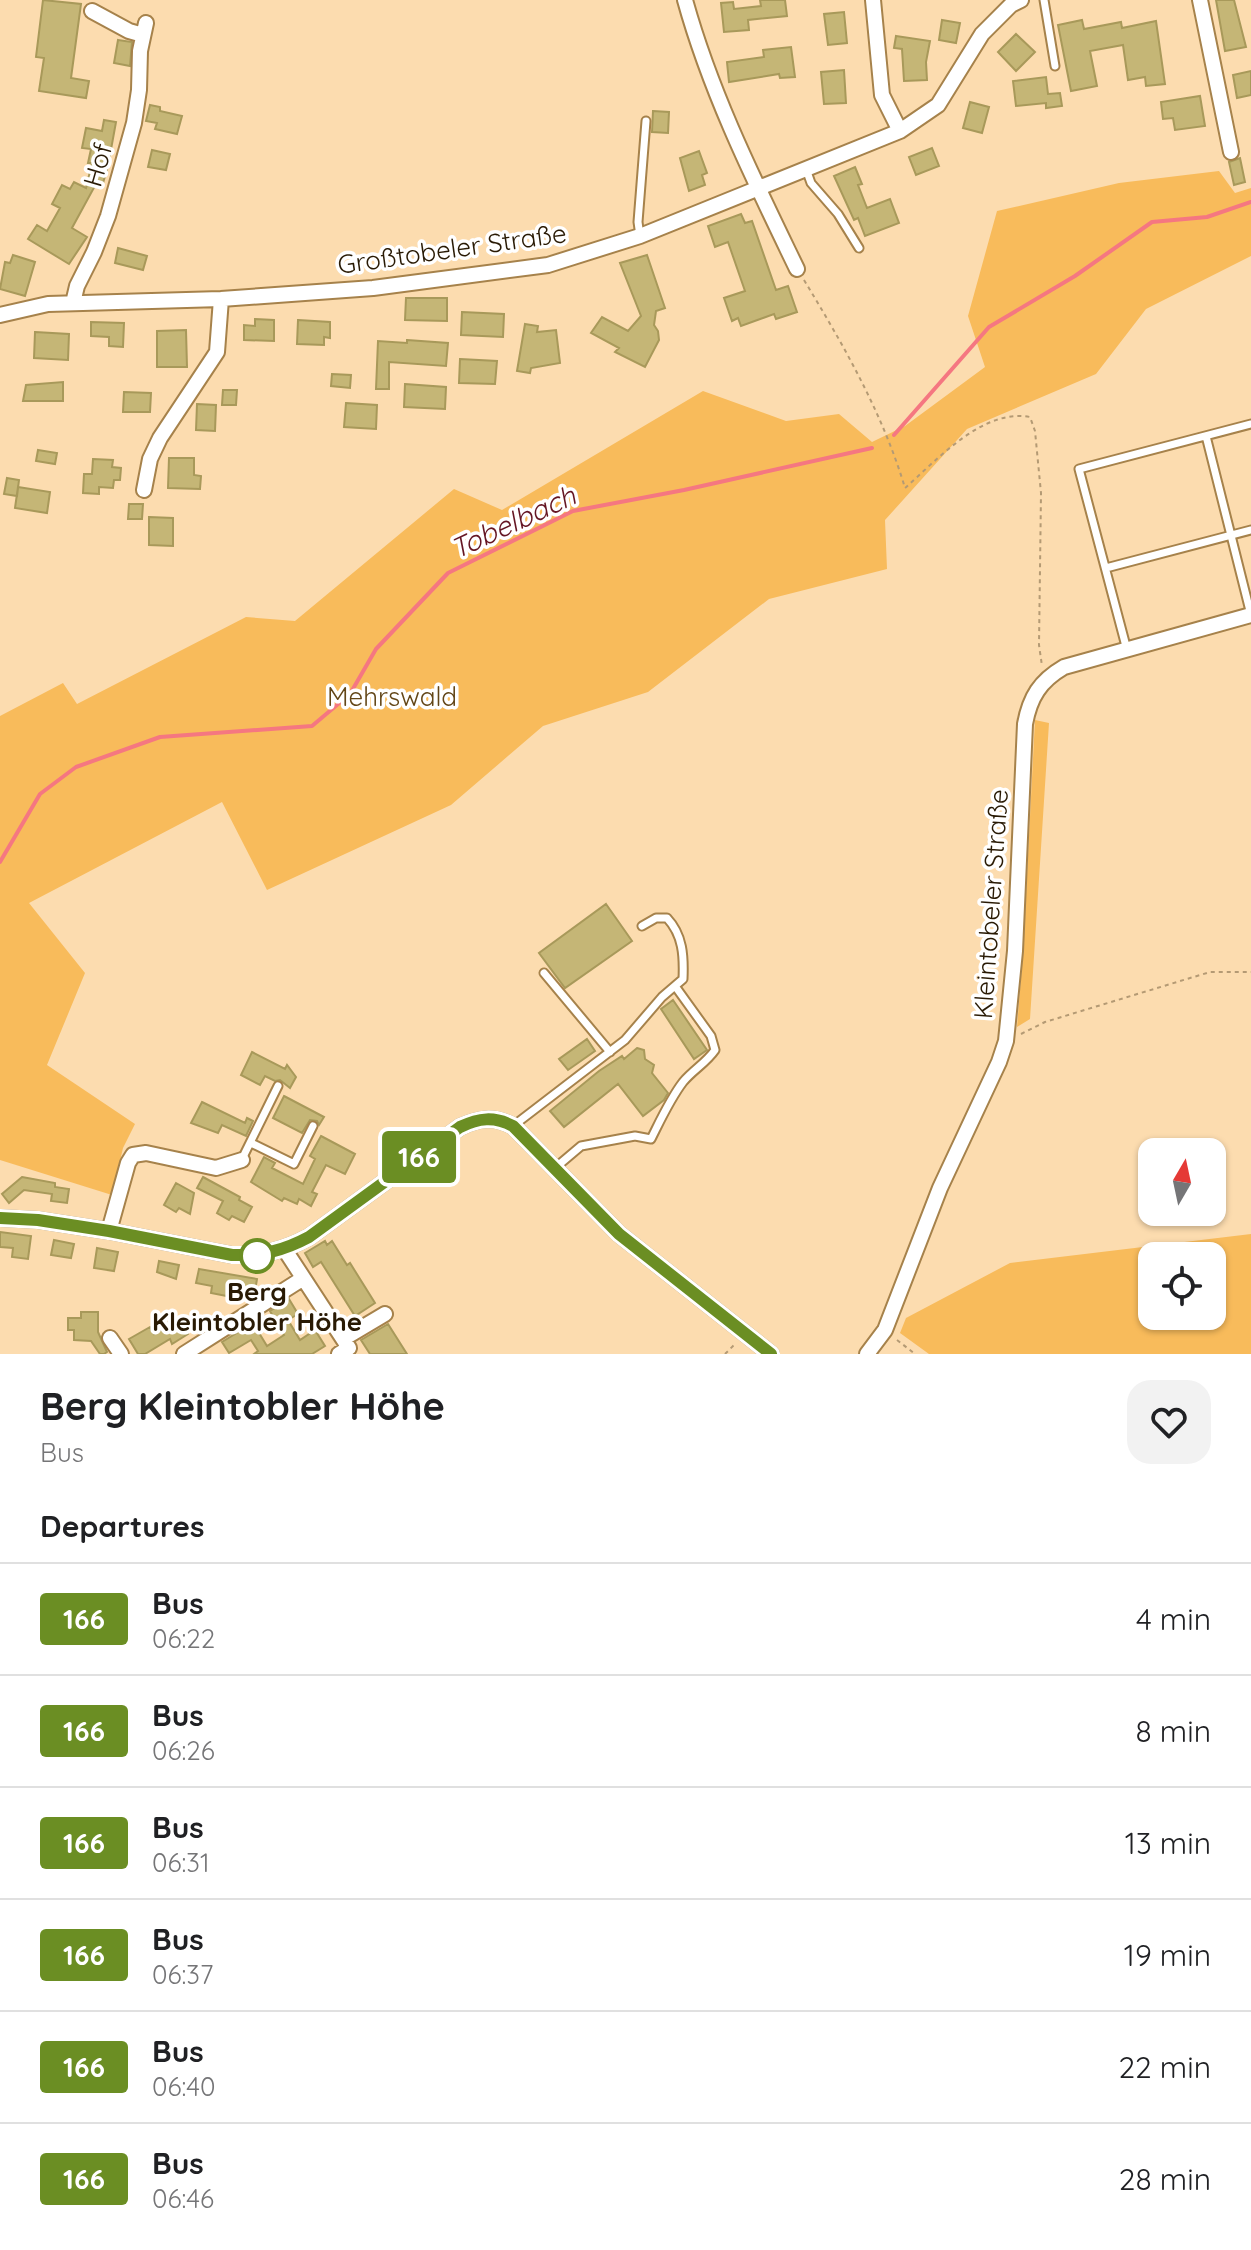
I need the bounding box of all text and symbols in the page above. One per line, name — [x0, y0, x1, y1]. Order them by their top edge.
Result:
street label: Hof — [76, 139, 119, 190]
street label: Großtobeler Straße — [335, 216, 568, 281]
water label: Tobelbach — [445, 477, 582, 566]
park label: Mehrswald — [327, 680, 457, 713]
street label: Kleintobeler Straße — [966, 788, 1015, 1020]
line badge: 166 — [373, 1131, 465, 1183]
north arrow — [1138, 1138, 1226, 1226]
map controls — [1138, 1138, 1226, 1330]
text: 166 — [398, 1139, 440, 1174]
marker: Berg Kleintobler Höhe — [240, 1239, 274, 1273]
button: locate — [1138, 1242, 1226, 1330]
place label: Berg Kleintobler Höhe — [152, 1275, 362, 1338]
button: heart — [1127, 1380, 1211, 1464]
text: Berg Kleintobler Höhe — [40, 1382, 445, 1430]
text: Bus — [40, 1436, 84, 1469]
text: Departures — [40, 1507, 205, 1545]
text: Bus — [152, 1584, 204, 1622]
text: 4 min — [1136, 1600, 1211, 1638]
text: 166 — [63, 1601, 105, 1636]
text: 06:22 — [152, 1622, 215, 1655]
text: Bus — [152, 1696, 204, 1734]
text: 8 min — [1135, 1712, 1211, 1750]
text: 166 — [63, 1713, 105, 1748]
text: 06:26 — [152, 1734, 215, 1767]
text: Bus — [152, 1808, 204, 1846]
text: 13 min — [1125, 1824, 1211, 1862]
text: 166 — [63, 1825, 105, 1860]
text: 06:31 — [152, 1846, 210, 1879]
text: Bus — [152, 1920, 204, 1958]
text: 19 min — [1124, 1936, 1211, 1974]
text: 166 — [63, 1937, 105, 1972]
text: 06:37 — [152, 1958, 213, 1991]
text: Bus — [152, 2032, 204, 2070]
text: 22 min — [1118, 2048, 1211, 2086]
text: 166 — [63, 2049, 105, 2084]
text: 06:40 — [152, 2070, 216, 2103]
text: Bus — [152, 2144, 204, 2182]
text: 28 min — [1119, 2160, 1211, 2198]
text: 166 — [63, 2161, 105, 2196]
text: 06:46 — [152, 2182, 214, 2215]

